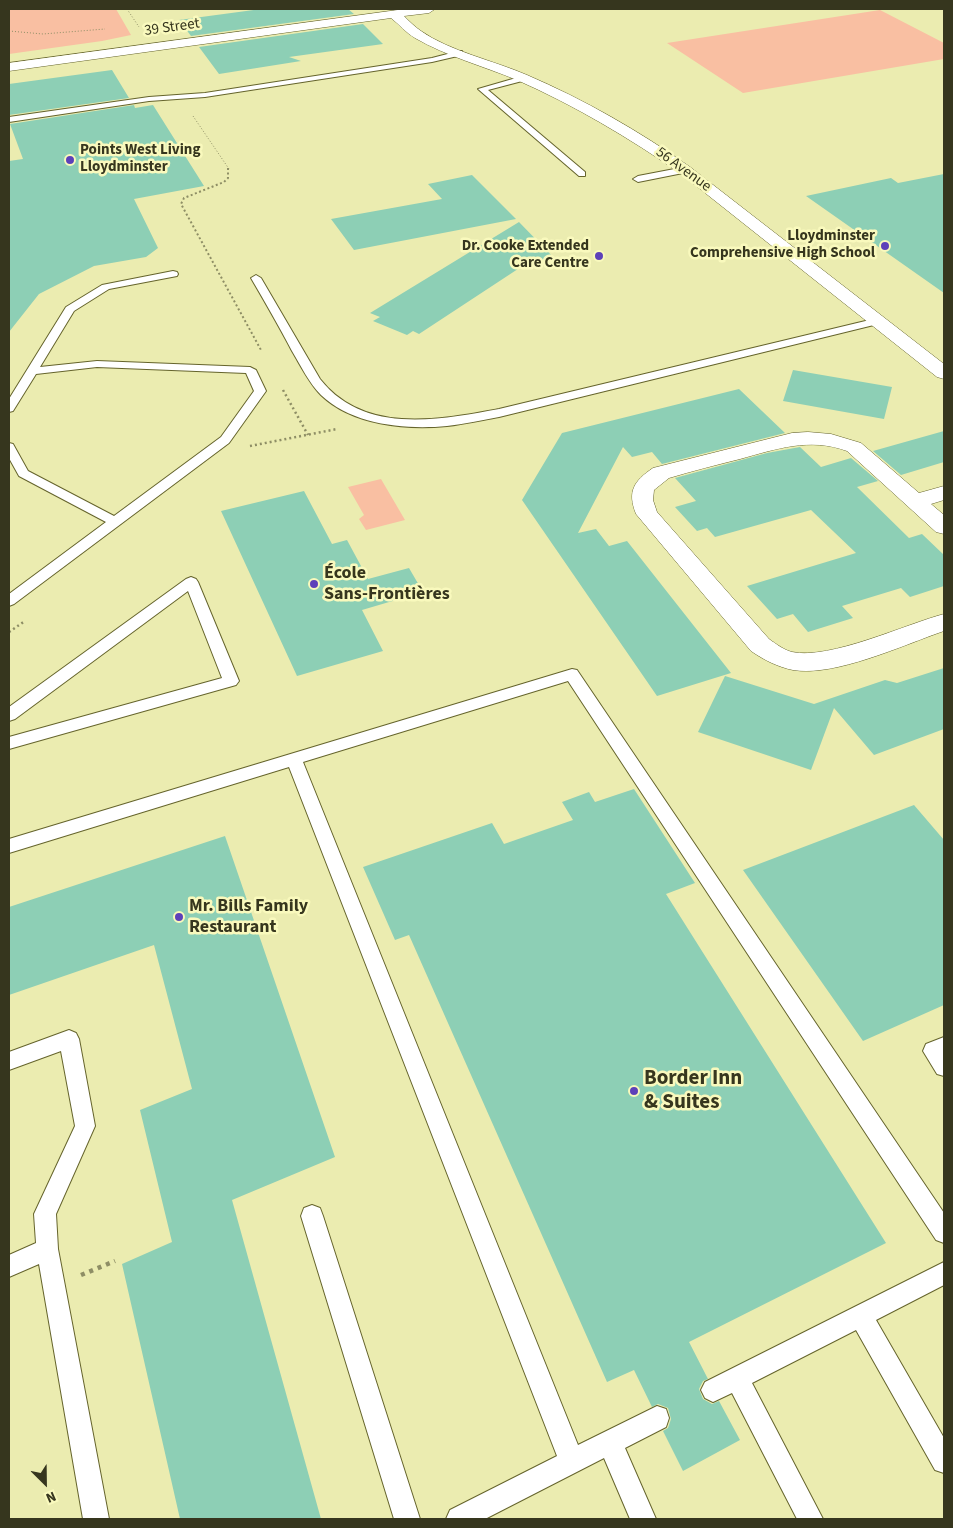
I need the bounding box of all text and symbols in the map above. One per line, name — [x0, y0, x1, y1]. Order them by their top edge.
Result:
street label: 39 Street — [143, 15, 201, 41]
place label: Points West Living Lloydminster — [80, 142, 200, 177]
street label: 56 Avenue — [652, 144, 714, 196]
marker: Points West Living Lloydminster — [64, 154, 76, 166]
place label: Lloydminster Comprehensive High School — [690, 228, 875, 263]
place label: Dr. Cooke Extended Care Centre — [462, 238, 589, 273]
marker: Lloydminster Comprehensive High School — [879, 240, 891, 252]
marker: Dr. Cooke Extended Care Centre — [593, 250, 605, 262]
place label: École Sans-Frontières — [324, 563, 450, 606]
marker: École Sans-Frontières — [308, 578, 320, 590]
place label: Mr. Bills Family Restaurant — [189, 896, 308, 939]
marker: Mr. Bills Family Restaurant — [173, 911, 185, 923]
place label: Border Inn & Suites — [644, 1066, 742, 1116]
marker: Border Inn & Suites — [628, 1085, 640, 1097]
north arrow — [20, 1458, 70, 1508]
text: N — [43, 1486, 59, 1508]

